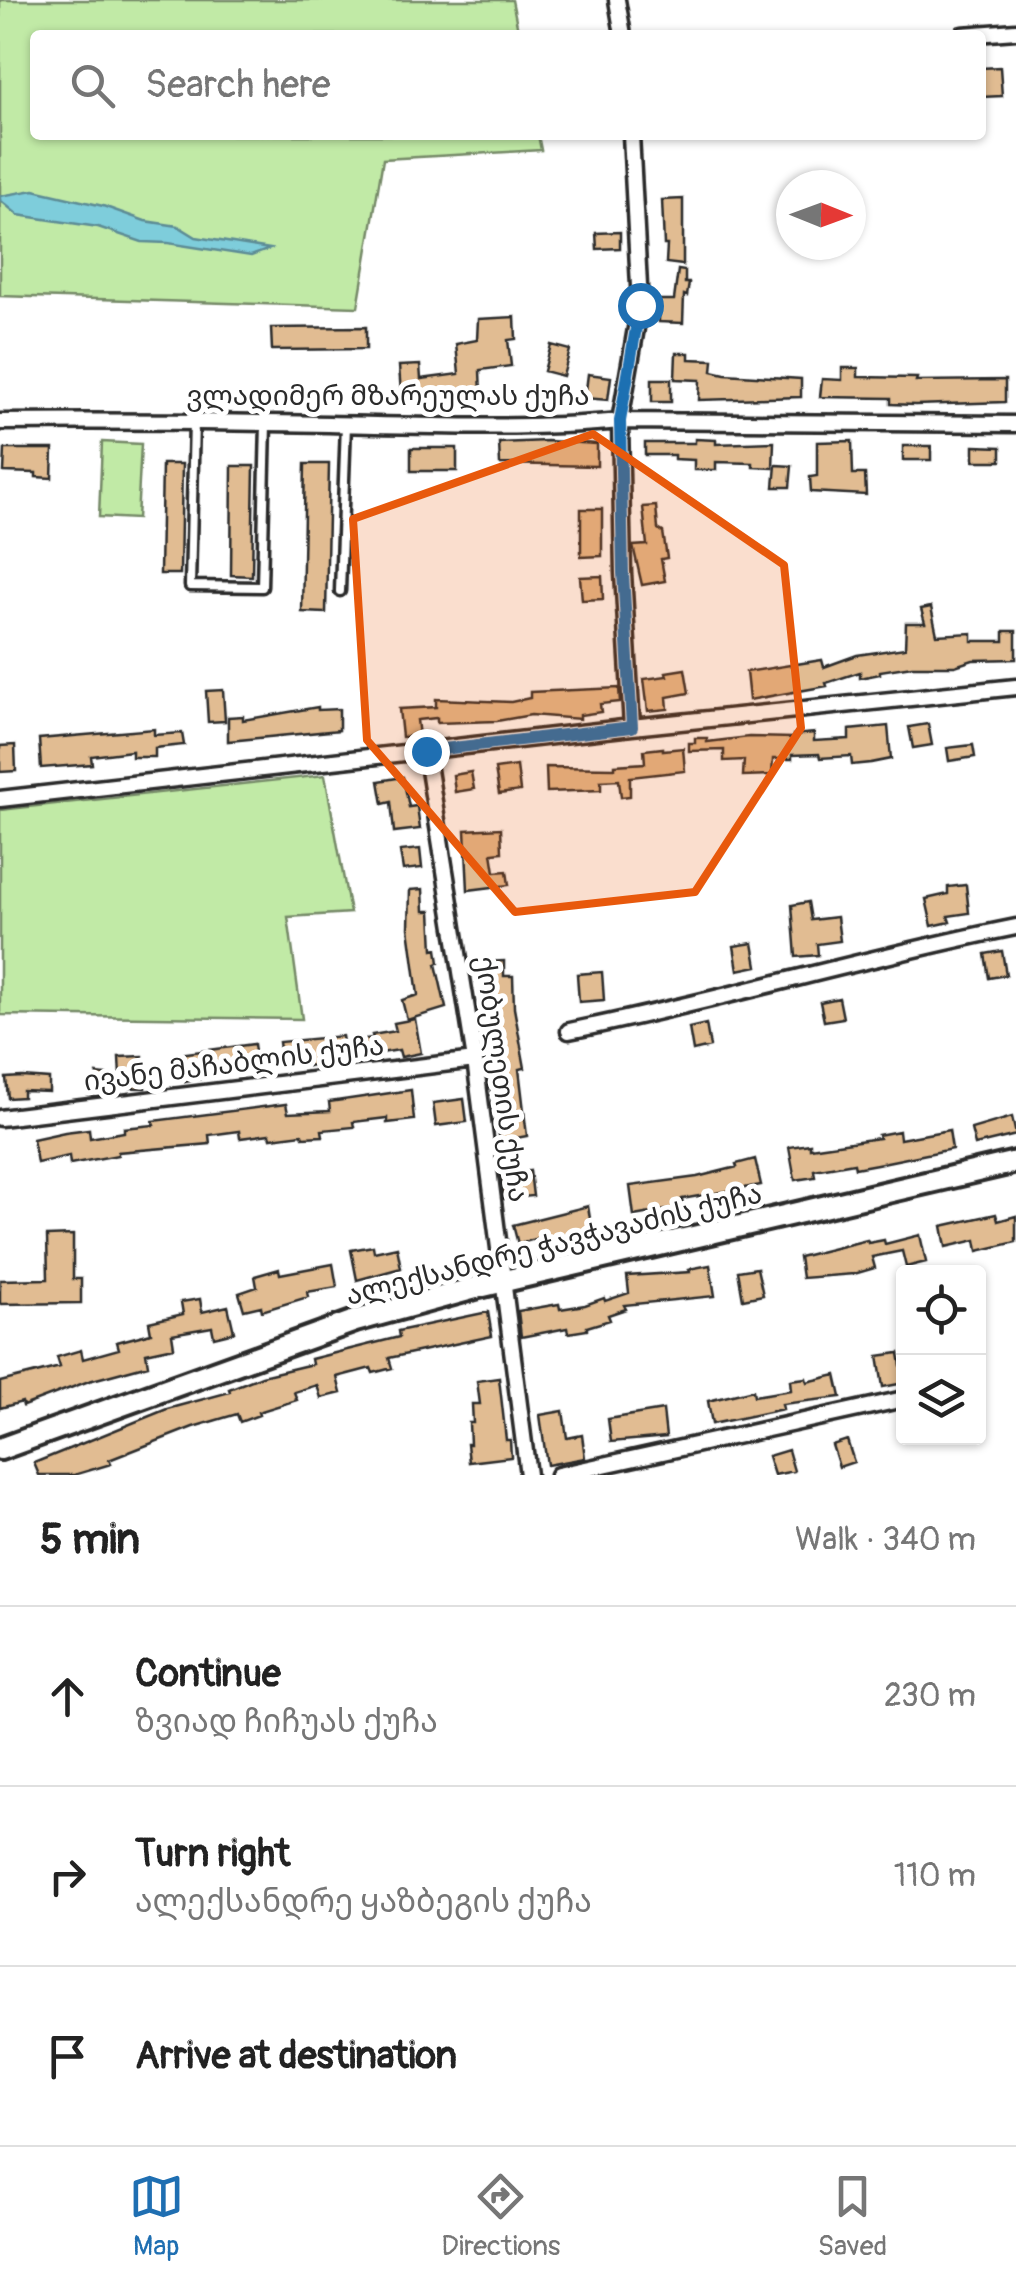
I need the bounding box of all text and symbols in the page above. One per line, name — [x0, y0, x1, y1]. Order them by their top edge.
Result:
search box — [30, 30, 986, 140]
icon: search — [65, 58, 120, 113]
text: Search here — [145, 61, 331, 109]
north arrow — [776, 170, 866, 260]
route start — [618, 283, 664, 329]
street label: ვლადიმერ მზარეულას ქუჩა — [186, 379, 590, 414]
route end — [404, 729, 450, 775]
street label: ქობულეთის ქუჩა — [466, 954, 536, 1204]
street label: ივანე მაჩაბლის ქუჩა — [82, 1028, 386, 1100]
street label: ალექსანდრე ჭავჭავაძის ქუჩა — [342, 1176, 766, 1314]
map controls — [896, 1265, 986, 1445]
button: locate — [896, 1265, 986, 1355]
button: layers — [896, 1355, 986, 1445]
text: 5 min — [40, 1514, 140, 1566]
text: Walk · 340 m — [795, 1520, 976, 1560]
text: Continue — [135, 1650, 281, 1698]
icon: ahead — [40, 1669, 95, 1724]
text: 230 m — [884, 1676, 976, 1716]
text: ზვიად ჩიჩუას ქუჩა — [135, 1702, 438, 1742]
text: Turn right — [135, 1830, 290, 1878]
icon: right — [40, 1849, 95, 1904]
text: 110 m — [894, 1856, 976, 1896]
text: ალექსანდრე ყაზბეგის ქუჩა — [135, 1882, 592, 1922]
icon: arrive — [40, 2029, 95, 2084]
text: Arrive at destination — [135, 2032, 457, 2080]
tab: Map — [129, 2169, 184, 2264]
tab: Directions — [441, 2169, 560, 2264]
tab: Saved — [818, 2169, 887, 2264]

